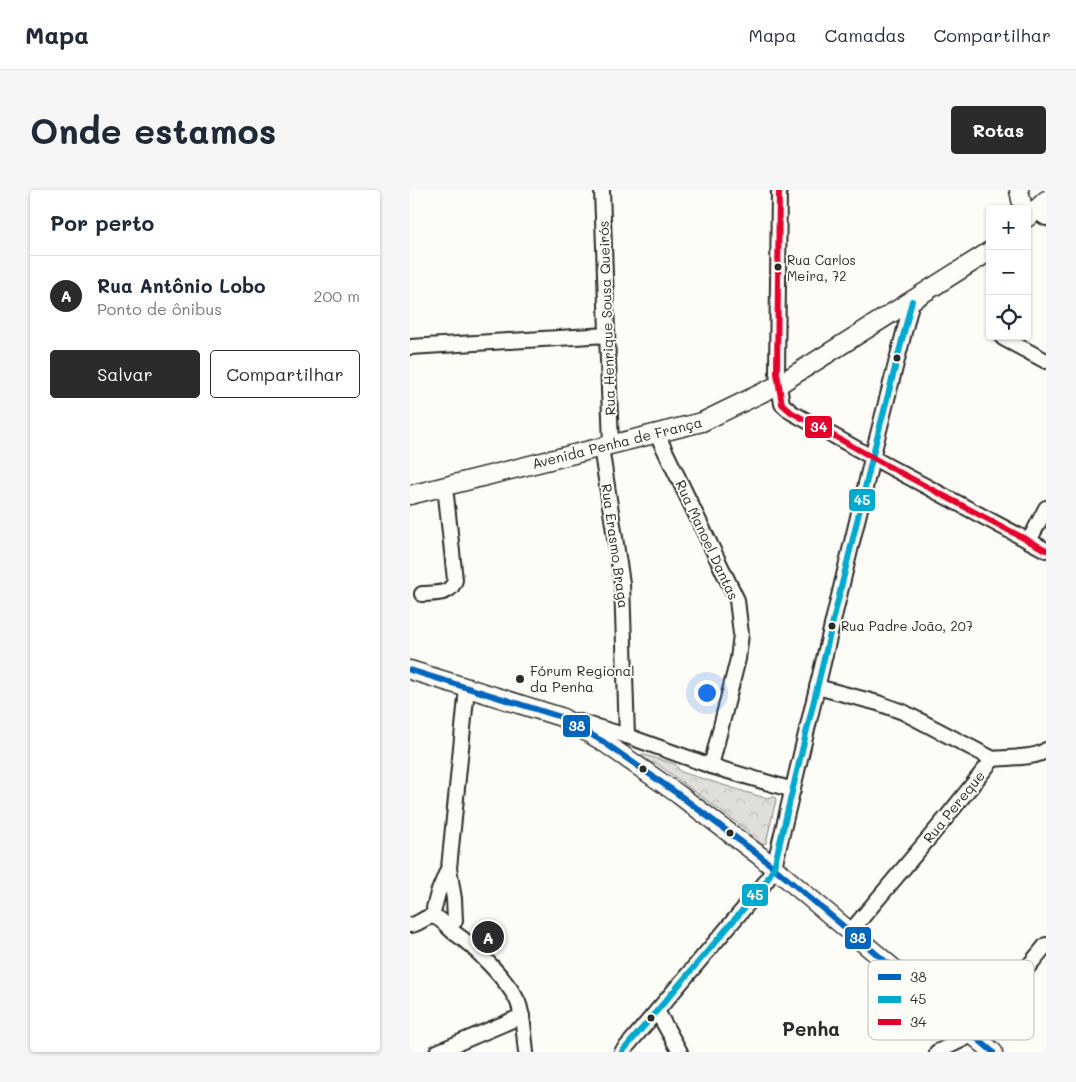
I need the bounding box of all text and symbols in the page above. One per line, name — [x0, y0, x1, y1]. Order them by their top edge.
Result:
text: Mapa — [25, 19, 89, 50]
text: Mapa — [749, 23, 796, 47]
text: Camadas — [824, 23, 905, 47]
text: Compartilhar — [933, 23, 1051, 47]
button: Rotas — [951, 106, 1046, 154]
text: Onde estamos — [30, 107, 276, 153]
map controls — [986, 205, 1031, 340]
button: + — [986, 205, 1031, 250]
text: Por perto — [50, 209, 154, 236]
street label: Rua Henrique Sousa Queirós — [594, 220, 619, 416]
button: − — [986, 250, 1031, 295]
place label: Rua Carlos Meira, 72 — [787, 251, 856, 284]
marker: Rua Carlos Meira, 72 — [773, 262, 783, 272]
text: Rua Antônio Lobo — [97, 273, 266, 298]
text: A — [60, 285, 72, 306]
text: 200 m — [313, 285, 360, 306]
button: locate — [986, 295, 1031, 340]
text: Ponto de ônibus — [97, 298, 222, 319]
button: Salvar — [50, 350, 200, 398]
button: Compartilhar — [210, 350, 360, 398]
unlabelled marker — [892, 353, 902, 363]
street label: Avenida Penha de França — [530, 412, 704, 473]
line badge: 34 — [804, 415, 833, 439]
text: 34 — [810, 417, 828, 436]
street label: Rua Manoel Dantas — [671, 477, 744, 603]
street label: Rua Erasmo Braga — [597, 482, 634, 609]
line badge: 45 — [848, 488, 876, 512]
text: 45 — [853, 490, 871, 509]
place label: Rua Padre João, 207 — [841, 617, 973, 634]
marker: Rua Padre João, 207 — [827, 621, 837, 631]
place label: Fórum Regional da Penha — [530, 661, 635, 696]
marker: Fórum Regional da Penha — [514, 673, 526, 685]
your location — [694, 680, 720, 706]
line badge: 38 — [562, 714, 591, 738]
text: 38 — [568, 716, 586, 735]
unlabelled marker — [638, 764, 648, 774]
street label: Rua Pereque — [919, 766, 989, 847]
unlabelled marker — [725, 828, 735, 838]
line badge: 45 — [741, 883, 769, 907]
text: 45 — [746, 885, 764, 904]
pin: A — [472, 918, 504, 956]
line badge: 38 — [844, 926, 872, 950]
text: 38 — [849, 928, 867, 947]
legend — [868, 960, 1034, 1040]
text: 38 — [910, 967, 927, 986]
text: 45 — [910, 989, 926, 1008]
text: 34 — [910, 1012, 927, 1031]
unlabelled marker — [646, 1013, 656, 1023]
district label: Penha — [782, 1016, 840, 1041]

